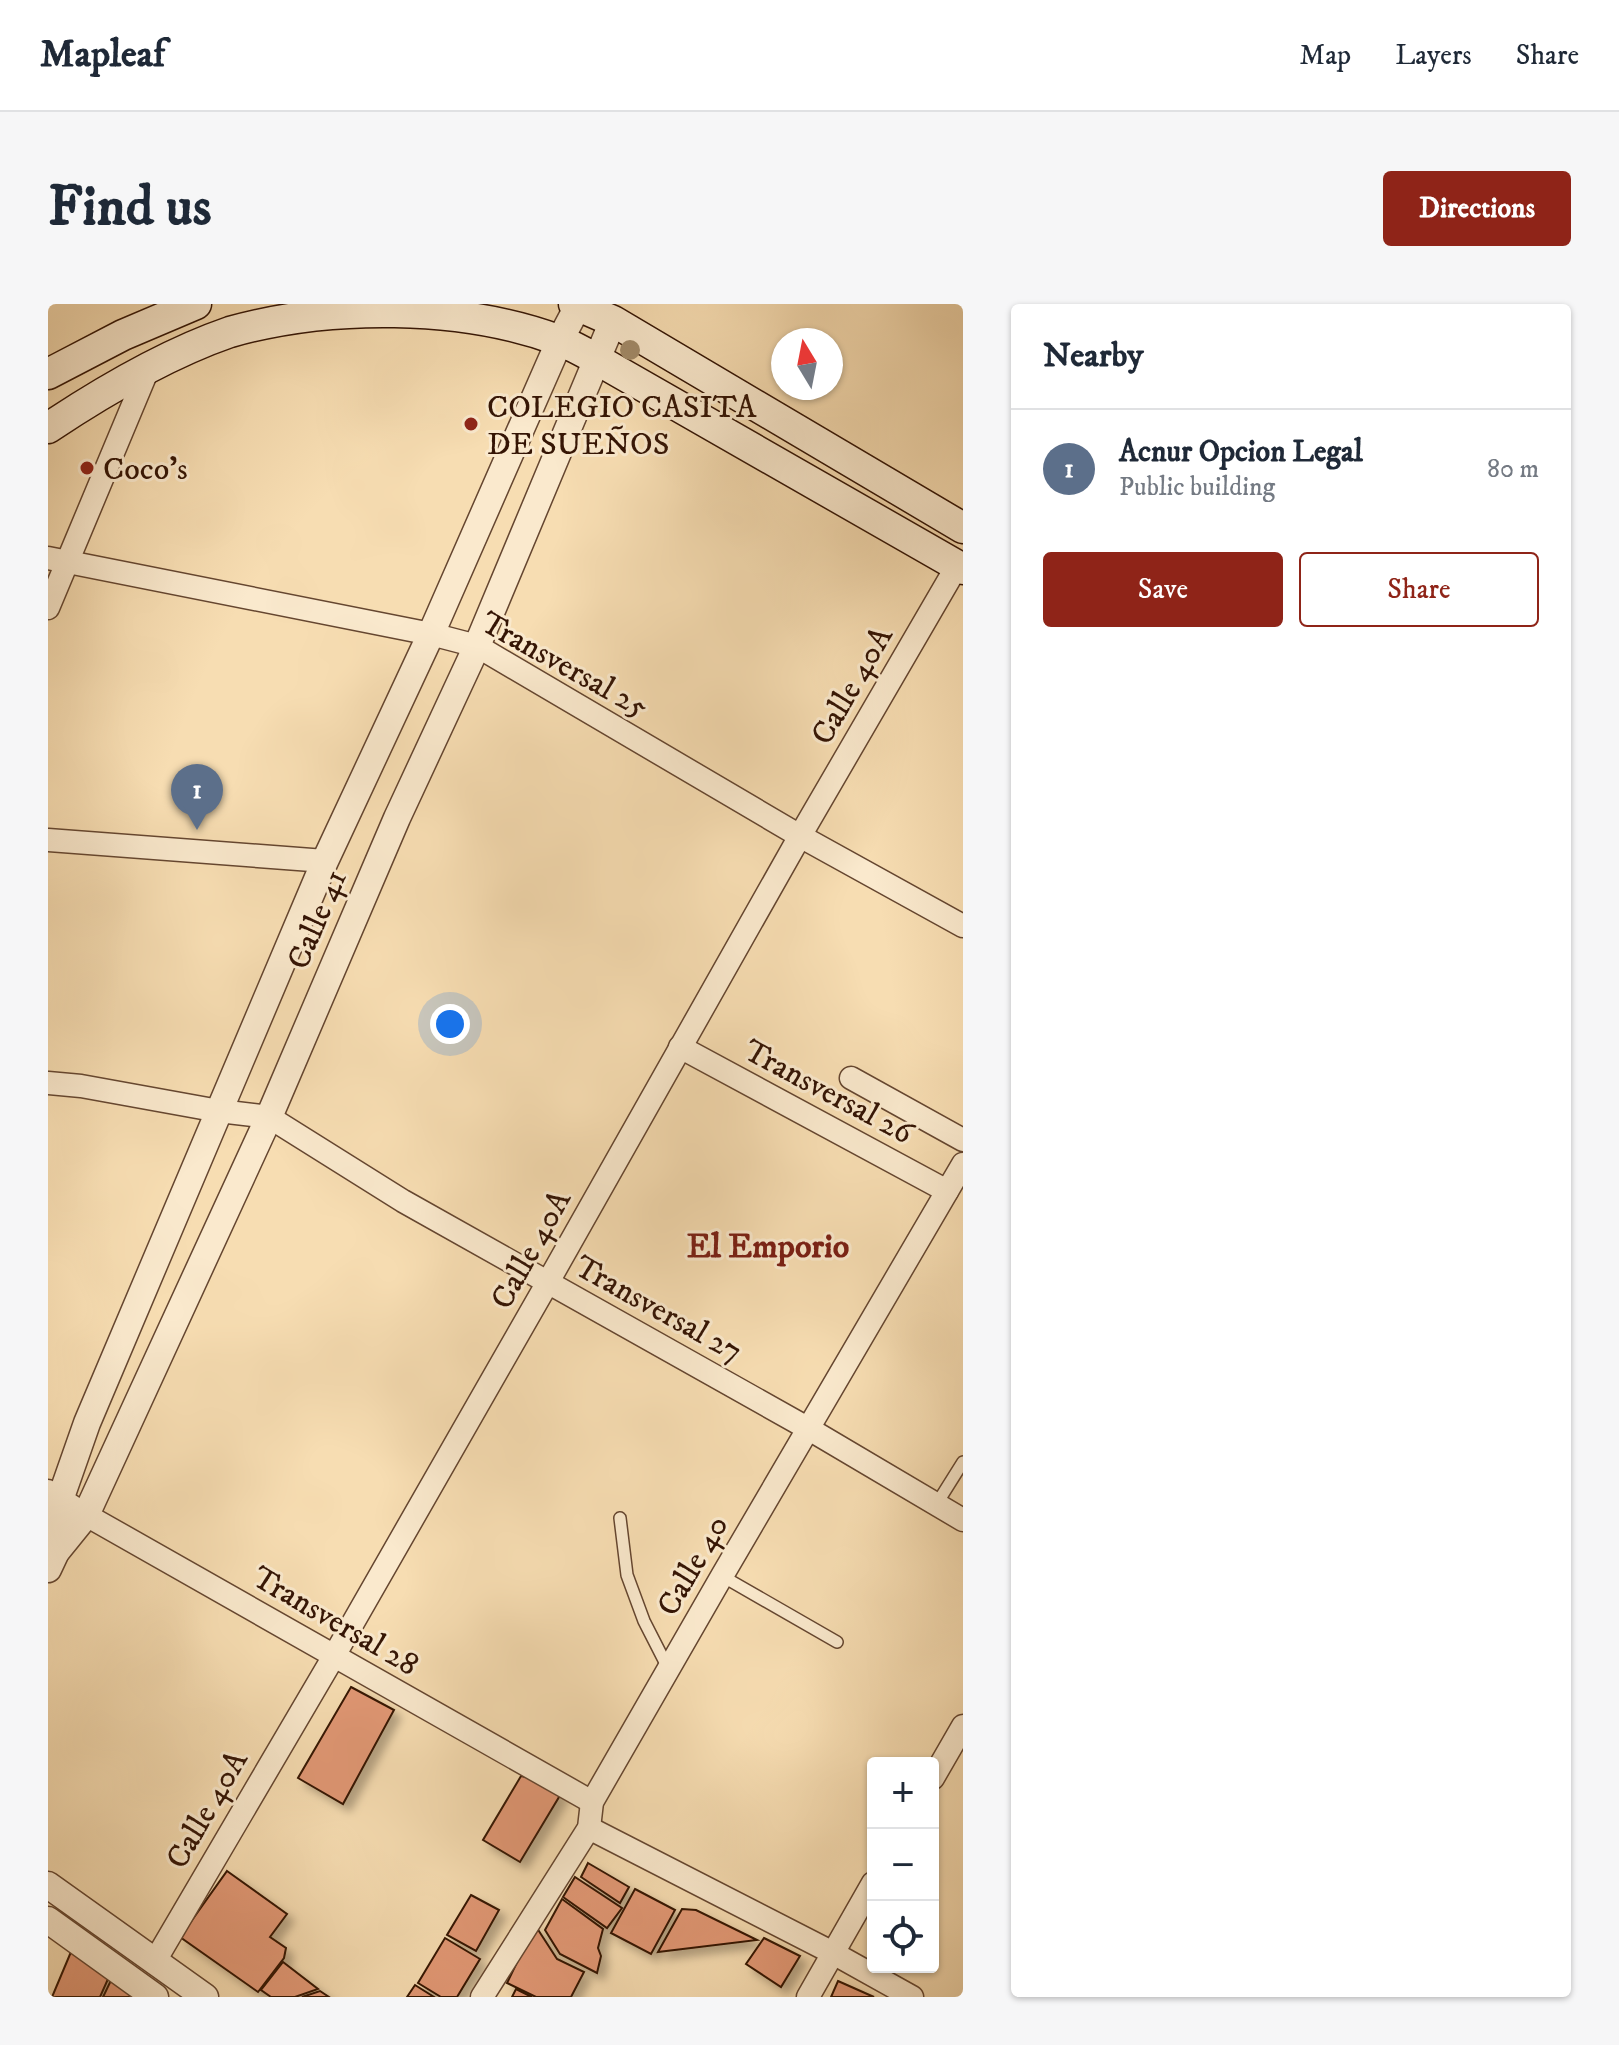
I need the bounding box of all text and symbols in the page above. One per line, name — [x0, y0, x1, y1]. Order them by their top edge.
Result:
text: Mapleaf — [40, 31, 165, 79]
text: Map — [1300, 38, 1351, 73]
text: Layers — [1395, 38, 1472, 73]
text: Share — [1516, 38, 1579, 73]
button: Directions — [1383, 171, 1571, 246]
text: Find us — [48, 173, 212, 243]
north arrow — [771, 328, 843, 400]
text: Nearby — [1043, 335, 1144, 377]
place label: COLEGIO CASITA DE SUEÑOS — [487, 388, 757, 465]
marker: COLEGIO CASITA DE SUEÑOS — [462, 415, 480, 433]
text: Acnur Opcion Legal — [1119, 434, 1363, 471]
place label: Coco's — [103, 450, 188, 490]
text: 1 — [1064, 453, 1074, 486]
text: 80 m — [1487, 453, 1539, 486]
marker: Coco's — [78, 459, 96, 477]
text: Public building — [1119, 471, 1275, 504]
button: Save — [1043, 552, 1283, 627]
button: Share — [1299, 552, 1539, 627]
street label: Transversal 25 — [473, 603, 655, 728]
street label: Calle 40A — [803, 619, 903, 752]
pin: 1 — [171, 764, 223, 830]
street label: Calle 41 — [279, 864, 357, 976]
your location — [430, 1004, 470, 1044]
street label: Transversal 26 — [736, 1031, 921, 1155]
street label: Calle 40A — [483, 1183, 581, 1317]
district label: El Emporio — [687, 1226, 849, 1268]
street label: Transversal 27 — [567, 1247, 749, 1372]
street label: Calle 40 — [649, 1508, 738, 1624]
street label: Transversal 28 — [245, 1558, 425, 1685]
street label: Calle 40A — [158, 1743, 258, 1876]
map controls — [867, 1757, 939, 1973]
button: + — [867, 1757, 939, 1829]
button: − — [867, 1829, 939, 1901]
button: locate — [867, 1901, 939, 1973]

